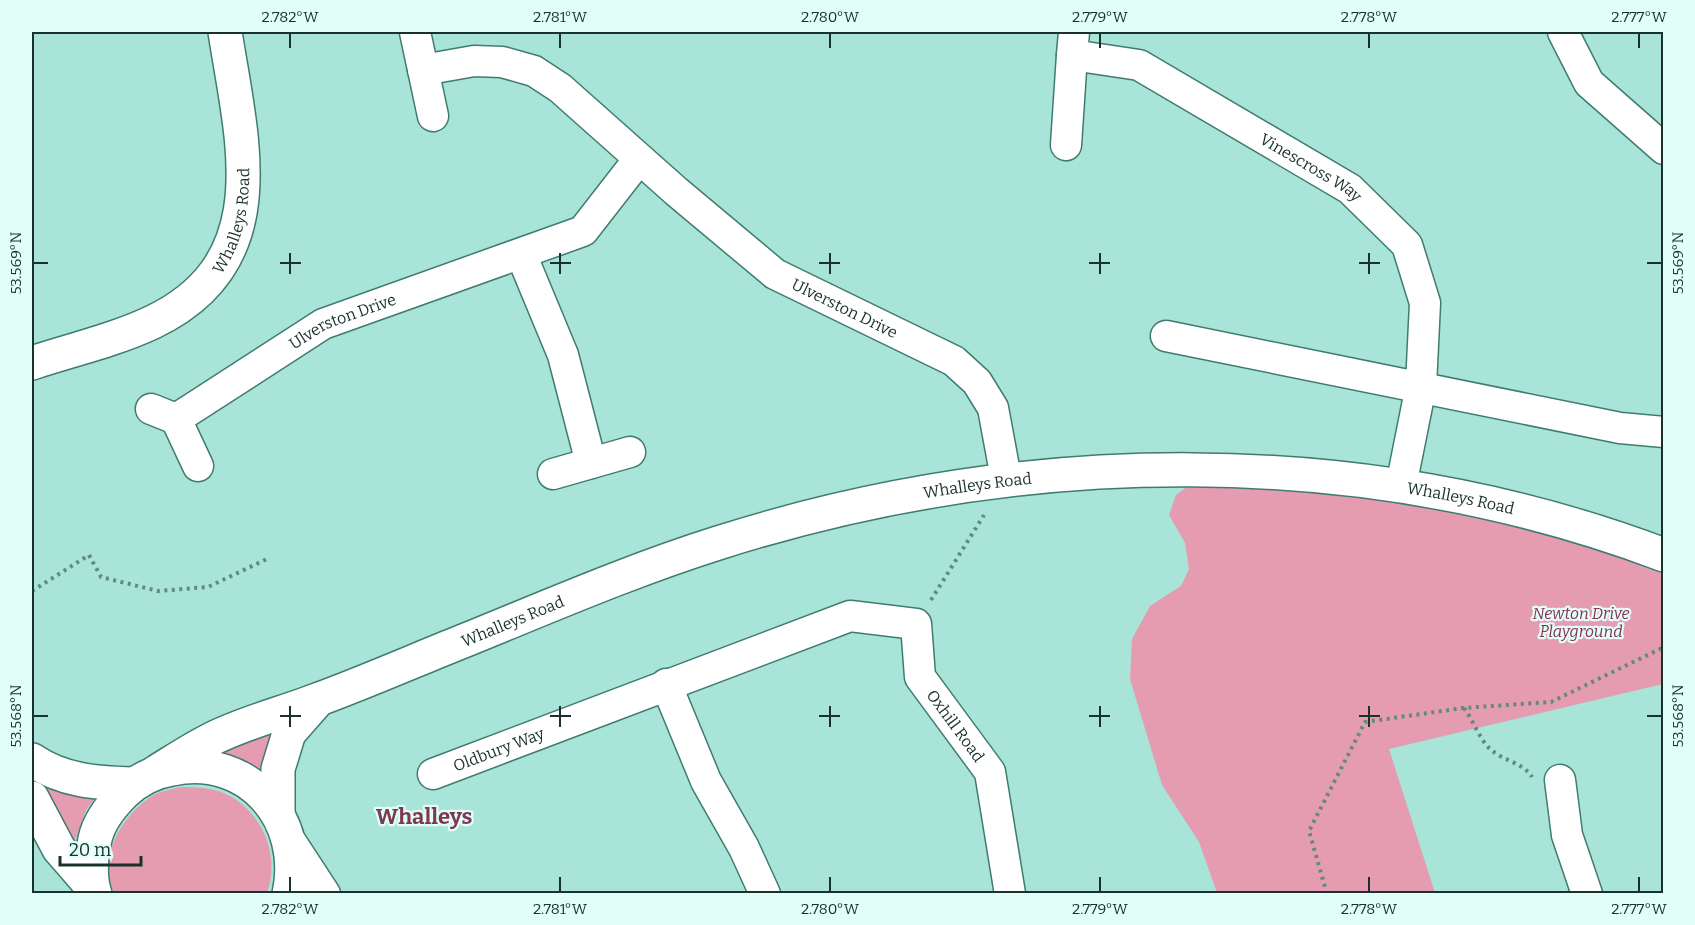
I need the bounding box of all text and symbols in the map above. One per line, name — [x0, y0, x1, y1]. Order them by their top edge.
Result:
text: 2.782°W — [261, 8, 319, 26]
text: 2.781°W — [533, 8, 588, 26]
text: 2.780°W — [801, 8, 860, 26]
text: 2.779°W — [1072, 8, 1129, 26]
text: 2.778°W — [1341, 8, 1398, 26]
text: 2.777°W — [1611, 8, 1667, 26]
street label: Vinescross Way — [1257, 129, 1367, 206]
street label: Whalleys Road — [208, 167, 253, 277]
text: 53.569°N — [7, 232, 25, 294]
text: 53.569°N — [1669, 232, 1687, 294]
street label: Ulverston Drive — [789, 274, 901, 342]
street label: Ulverston Drive — [285, 289, 398, 353]
street label: Whalleys Road — [922, 468, 1033, 502]
street label: Whalleys Road — [1406, 478, 1517, 518]
street label: Whalleys Road — [458, 591, 567, 650]
park label: Newton Drive Playground — [1532, 604, 1630, 641]
text: 53.568°N — [7, 684, 25, 748]
text: 53.568°N — [1669, 684, 1687, 748]
street label: Oxhill Road — [923, 686, 989, 766]
street label: Oldbury Way — [450, 723, 547, 775]
district label: Whalleys — [376, 803, 472, 830]
scale bar — [60, 829, 141, 867]
text: 20 m — [69, 839, 111, 861]
text: 2.782°W — [261, 900, 319, 918]
text: 2.781°W — [533, 900, 588, 918]
text: 2.780°W — [801, 900, 860, 918]
text: 2.779°W — [1072, 900, 1129, 918]
text: 2.778°W — [1341, 900, 1398, 918]
text: 2.777°W — [1611, 900, 1667, 918]

